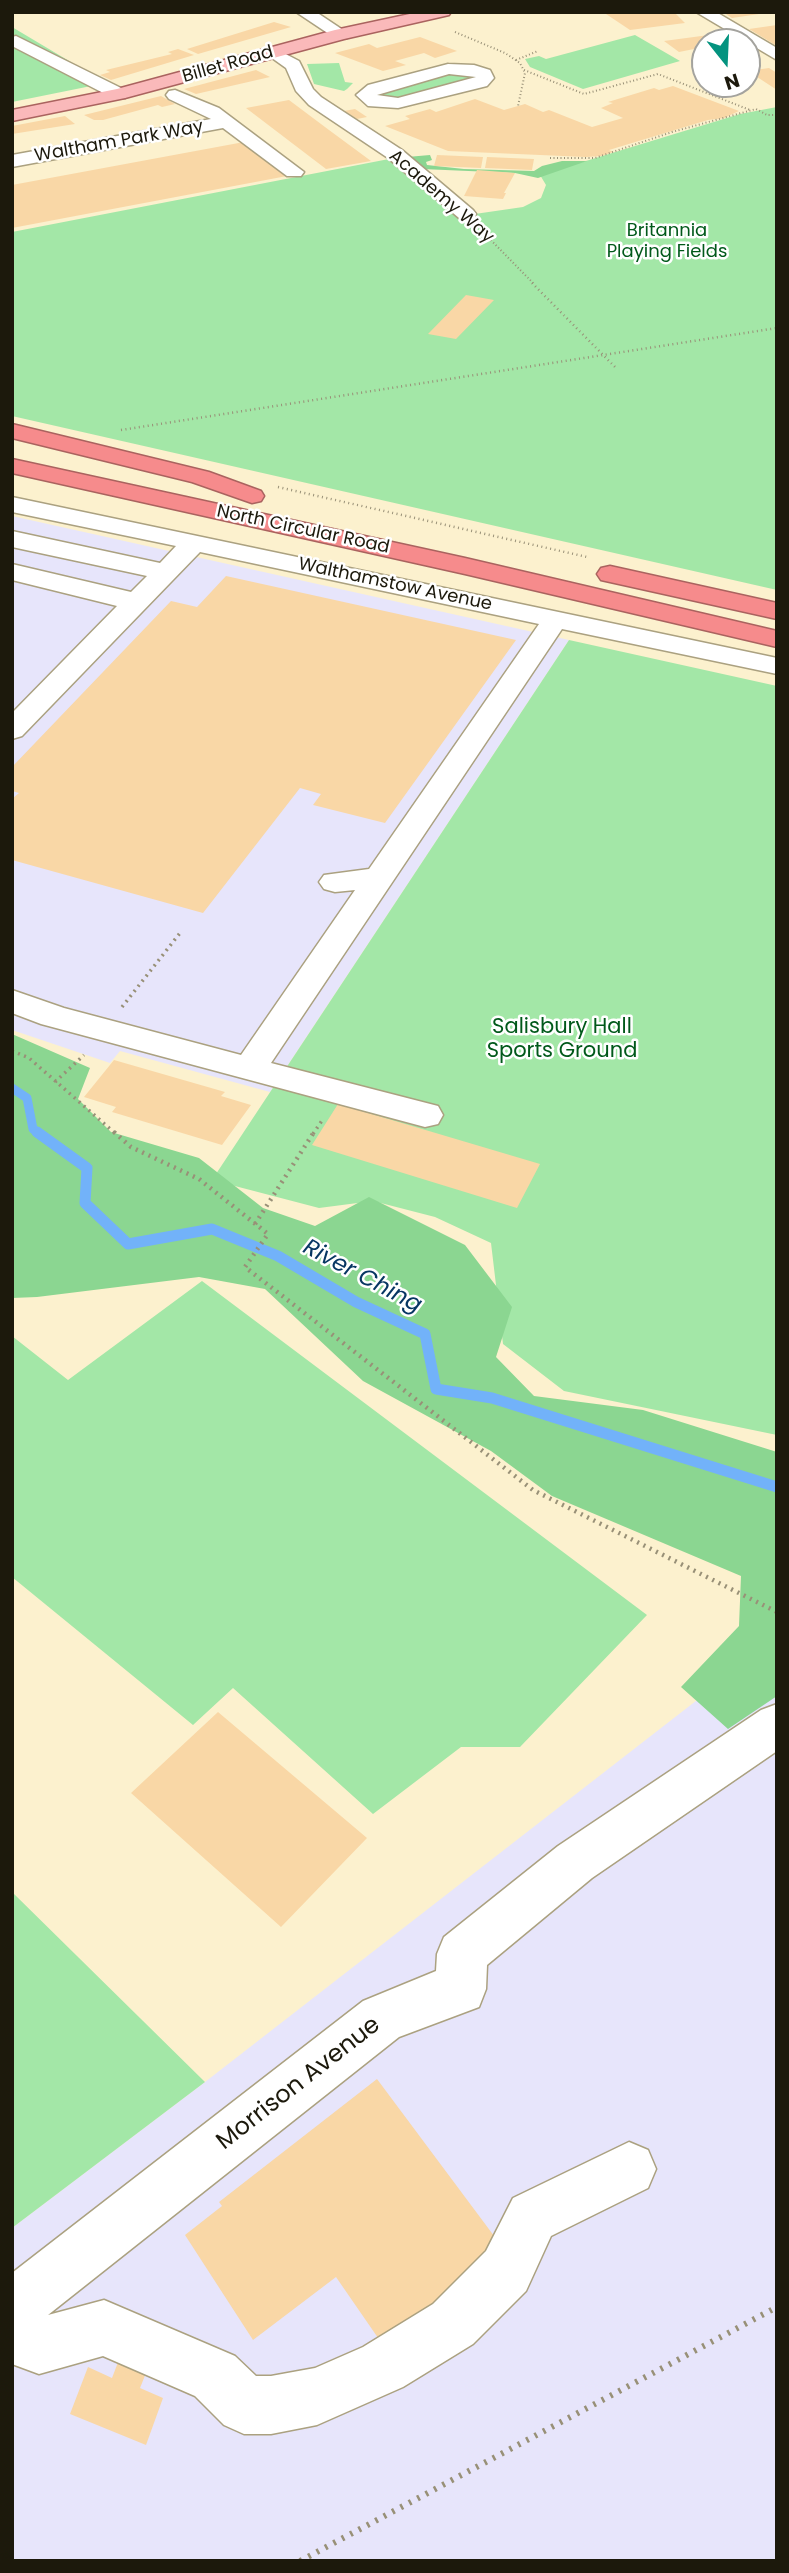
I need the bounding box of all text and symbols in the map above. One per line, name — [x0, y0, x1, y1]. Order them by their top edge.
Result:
north arrow — [691, 28, 761, 98]
street label: Billet Road — [180, 42, 276, 88]
text: N — [721, 66, 743, 97]
street label: Waltham Park Way — [33, 117, 205, 167]
street label: Academy Way — [384, 146, 498, 248]
park label: Britannia Playing Fields — [607, 220, 727, 262]
street label: North Circular Road — [215, 501, 391, 559]
street label: Walthamstow Avenue — [296, 554, 494, 616]
park label: Salisbury Hall Sports Ground — [487, 1015, 637, 1065]
water label: River Ching — [298, 1234, 426, 1320]
street label: Morrison Avenue — [211, 2011, 387, 2157]

